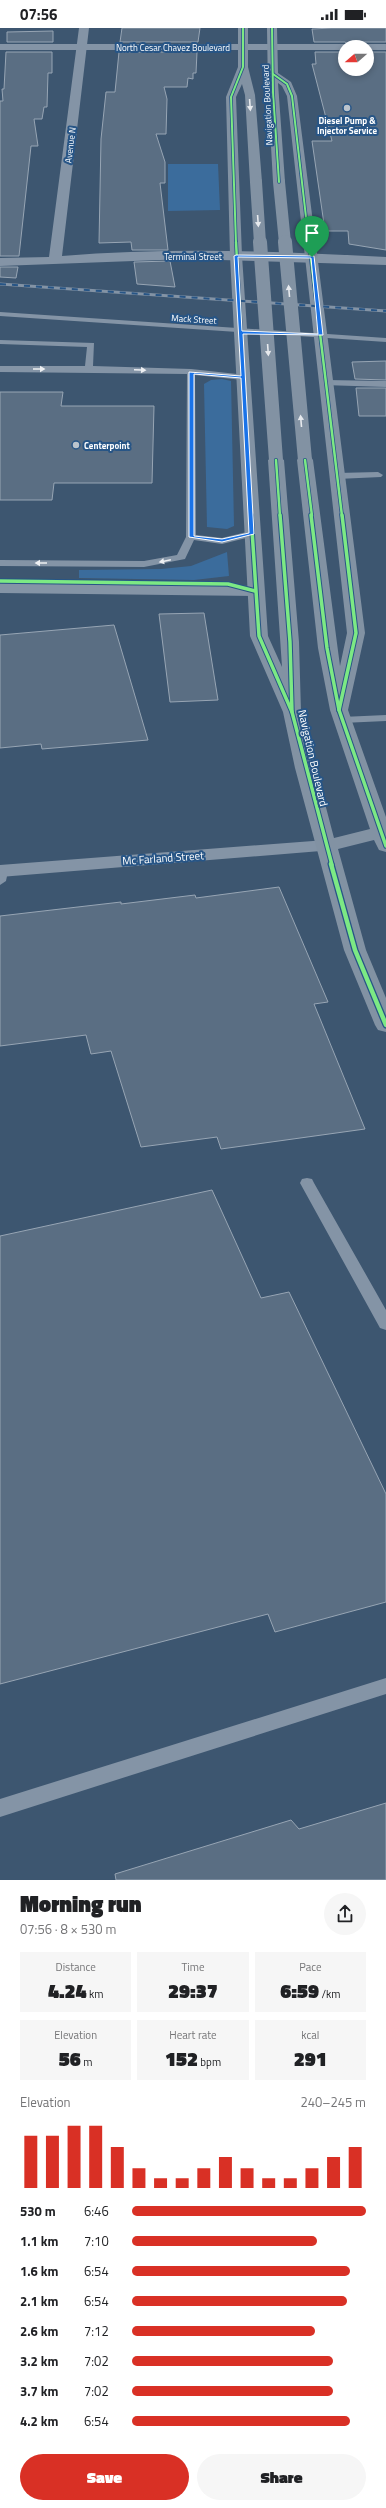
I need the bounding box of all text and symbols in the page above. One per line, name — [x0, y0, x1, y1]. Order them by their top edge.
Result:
text: 07:56 — [20, 3, 57, 26]
north arrow — [338, 40, 374, 76]
map controls — [338, 40, 374, 76]
street label: North Cesar Chavez Boulevard — [116, 41, 230, 54]
street label: Navigation Boulevard — [258, 64, 276, 146]
one-way arrow — [247, 99, 254, 111]
marker: Diesel Pump & Injector Service — [342, 103, 352, 113]
place label: Diesel Pump & Injector Service — [317, 114, 377, 137]
street label: Avenue N — [61, 126, 79, 164]
one-way arrow — [255, 215, 262, 227]
pin — [295, 216, 329, 257]
icon: arrive — [301, 222, 323, 244]
street label: Terminal Street — [164, 250, 223, 263]
one-way arrow — [286, 285, 292, 297]
street label: Mack Street — [171, 311, 218, 327]
one-way arrow — [265, 344, 272, 356]
one-way arrow — [33, 366, 46, 372]
one-way arrow — [134, 367, 146, 374]
one-way arrow — [298, 415, 304, 427]
place label: Centerpoint — [84, 439, 131, 452]
marker: Centerpoint — [71, 440, 81, 450]
one-way arrow — [159, 558, 171, 564]
one-way arrow — [34, 560, 47, 566]
street label: Navigation Boulevard — [294, 708, 332, 808]
street label: Mc Farland Street — [122, 847, 204, 869]
text: Morning run — [20, 1887, 142, 1921]
button: share — [324, 1893, 366, 1935]
text: 07:56 · 8 × 530 m — [20, 1919, 116, 1939]
text: Distance — [56, 1959, 96, 1975]
text: Time — [182, 1959, 204, 1975]
text: Pace — [299, 1959, 321, 1975]
text: 4.24 — [48, 1975, 87, 2006]
text: 29:37 — [168, 1975, 218, 2006]
text: 6:59 — [280, 1975, 319, 2006]
text: km — [87, 1986, 103, 2002]
text: /km — [319, 1986, 340, 2002]
text: Elevation — [54, 2027, 97, 2043]
text: Heart rate — [169, 2027, 217, 2043]
text: kcal — [301, 2027, 319, 2043]
text: 56 — [59, 2043, 81, 2074]
text: 152 — [165, 2043, 198, 2074]
text: 291 — [294, 2043, 327, 2074]
text: m — [81, 2054, 92, 2070]
text: bpm — [198, 2054, 221, 2070]
text: Elevation — [20, 2092, 71, 2112]
text: 240–245 m — [300, 2092, 366, 2112]
text: 530 m — [20, 2201, 56, 2221]
text: 6:46 — [84, 2201, 109, 2221]
text: 1.1 km — [20, 2231, 58, 2251]
text: 7:10 — [84, 2231, 109, 2251]
text: 1.6 km — [20, 2261, 58, 2281]
text: 6:54 — [84, 2261, 109, 2281]
text: 2.1 km — [20, 2291, 58, 2311]
text: 6:54 — [84, 2291, 109, 2311]
text: 2.6 km — [20, 2321, 58, 2341]
text: 7:12 — [84, 2321, 109, 2341]
text: 3.2 km — [20, 2351, 58, 2371]
text: 7:02 — [84, 2351, 109, 2371]
text: 3.7 km — [20, 2381, 58, 2401]
text: 7:02 — [84, 2381, 109, 2401]
text: 4.2 km — [20, 2411, 58, 2431]
text: 6:54 — [84, 2411, 109, 2431]
button: Save — [20, 2454, 189, 2500]
button: Share — [197, 2454, 366, 2500]

